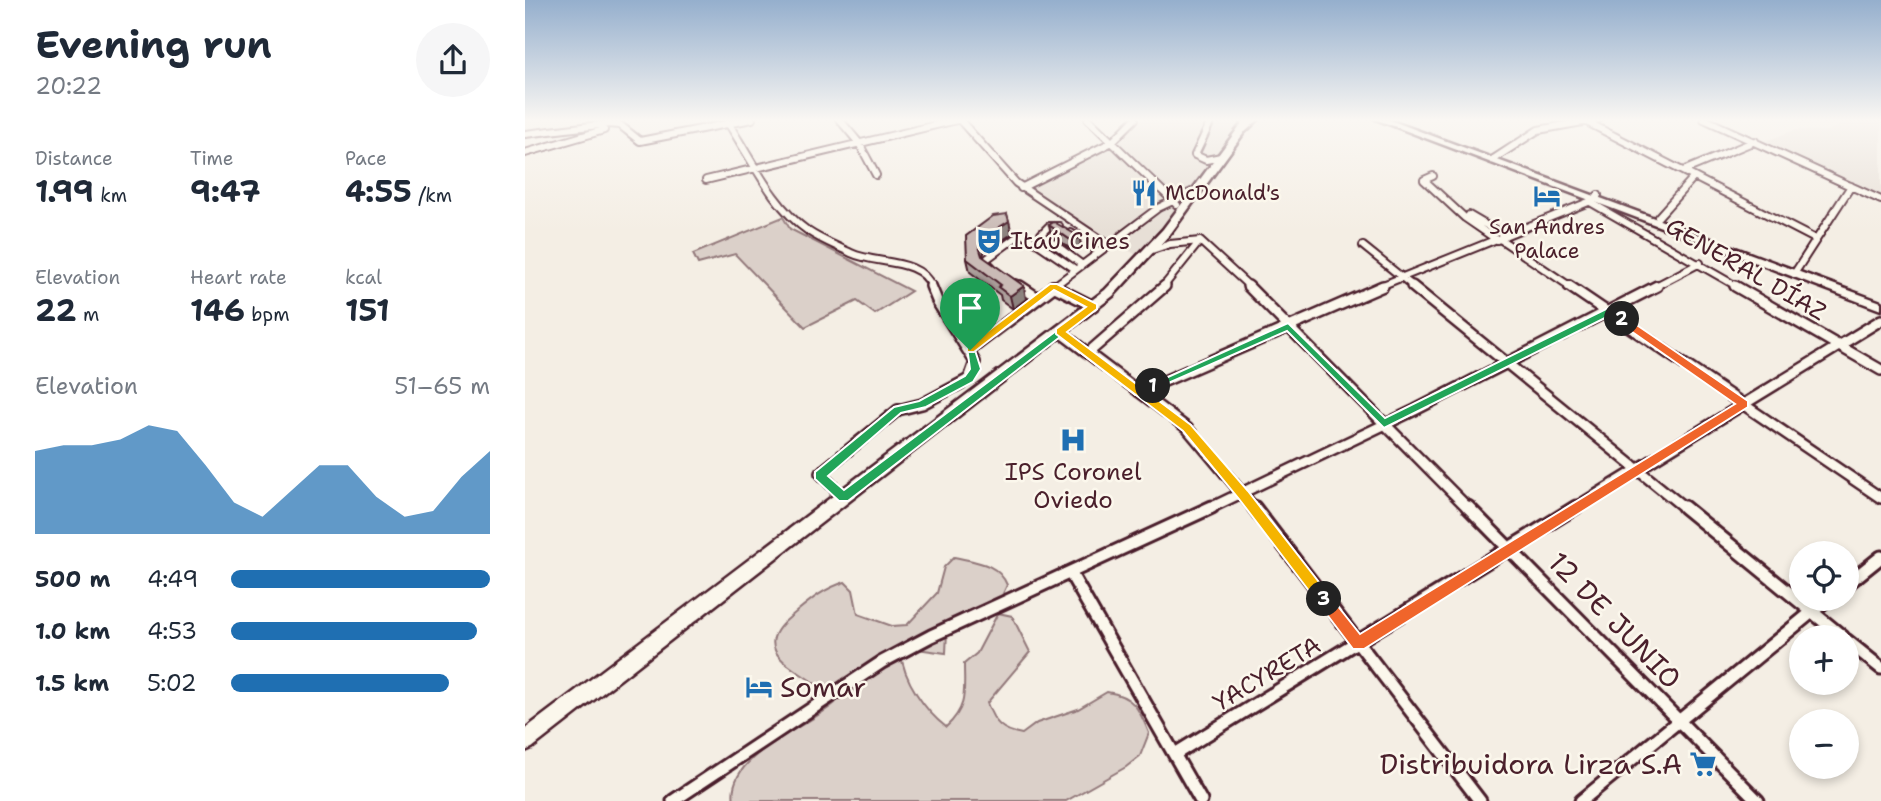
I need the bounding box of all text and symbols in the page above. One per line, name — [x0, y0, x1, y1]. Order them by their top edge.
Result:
text: Evening run — [35, 19, 272, 70]
button: share — [416, 23, 490, 97]
text: 20:22 — [35, 71, 102, 101]
text: Distance — [35, 146, 113, 171]
text: Time — [190, 146, 234, 171]
text: Pace — [345, 146, 387, 171]
text: 1.99 — [35, 171, 94, 212]
text: 9:47 — [190, 171, 260, 212]
text: 4:55 — [345, 171, 412, 212]
restaurant icon: McDonald's — [1129, 178, 1159, 208]
place label: McDonald's — [1165, 179, 1280, 207]
hotel icon: San Andres Palace — [1532, 181, 1562, 211]
text: km — [94, 183, 127, 208]
text: /km — [412, 183, 452, 208]
street label: GENERAL DÍAZ — [1660, 210, 1832, 328]
place label: San Andres Palace — [1489, 213, 1605, 265]
place label: Itaú Cines — [1010, 225, 1130, 257]
theatre icon: Itaú Cines — [974, 226, 1004, 256]
text: Elevation — [35, 265, 120, 290]
text: Heart rate — [190, 265, 287, 290]
text: kcal — [345, 265, 382, 290]
pin — [940, 278, 1000, 350]
icon: arrive — [951, 289, 989, 327]
text: 22 — [35, 290, 77, 331]
text: 146 — [190, 290, 245, 331]
text: 151 — [345, 290, 390, 331]
text: m — [77, 302, 99, 327]
text: bpm — [245, 302, 290, 327]
pin: 2 — [1605, 302, 1639, 336]
text: 2 — [1615, 306, 1628, 331]
pin: 1 — [1135, 368, 1171, 404]
text: Elevation — [35, 371, 138, 401]
text: 51–65 m — [394, 371, 490, 401]
text: 1 — [1148, 373, 1157, 398]
hospital icon: IPS Coronel Oviedo — [1058, 425, 1088, 455]
place label: IPS Coronel Oviedo — [1005, 456, 1142, 516]
map controls — [1789, 541, 1859, 779]
button: locate — [1789, 541, 1859, 611]
street label: 12 DE JUNIO — [1540, 543, 1690, 697]
text: 500 m — [35, 564, 110, 594]
text: 4:49 — [147, 564, 198, 594]
pin: 3 — [1307, 582, 1341, 616]
text: 3 — [1317, 586, 1330, 611]
text: 1.0 km — [35, 616, 110, 646]
text: 4:53 — [147, 616, 197, 646]
button: + — [1789, 625, 1859, 695]
street label: YACYRETA — [1207, 629, 1327, 719]
text: 1.5 km — [35, 668, 109, 698]
text: 5:02 — [147, 668, 197, 698]
place label: Somar — [780, 668, 866, 706]
hotel icon: Somar — [744, 672, 774, 702]
button: − — [1789, 709, 1859, 779]
place label: Distribuidora Lirza S.A — [1380, 745, 1682, 783]
supermarket icon: Distribuidora Lirza S.A — [1688, 749, 1718, 779]

